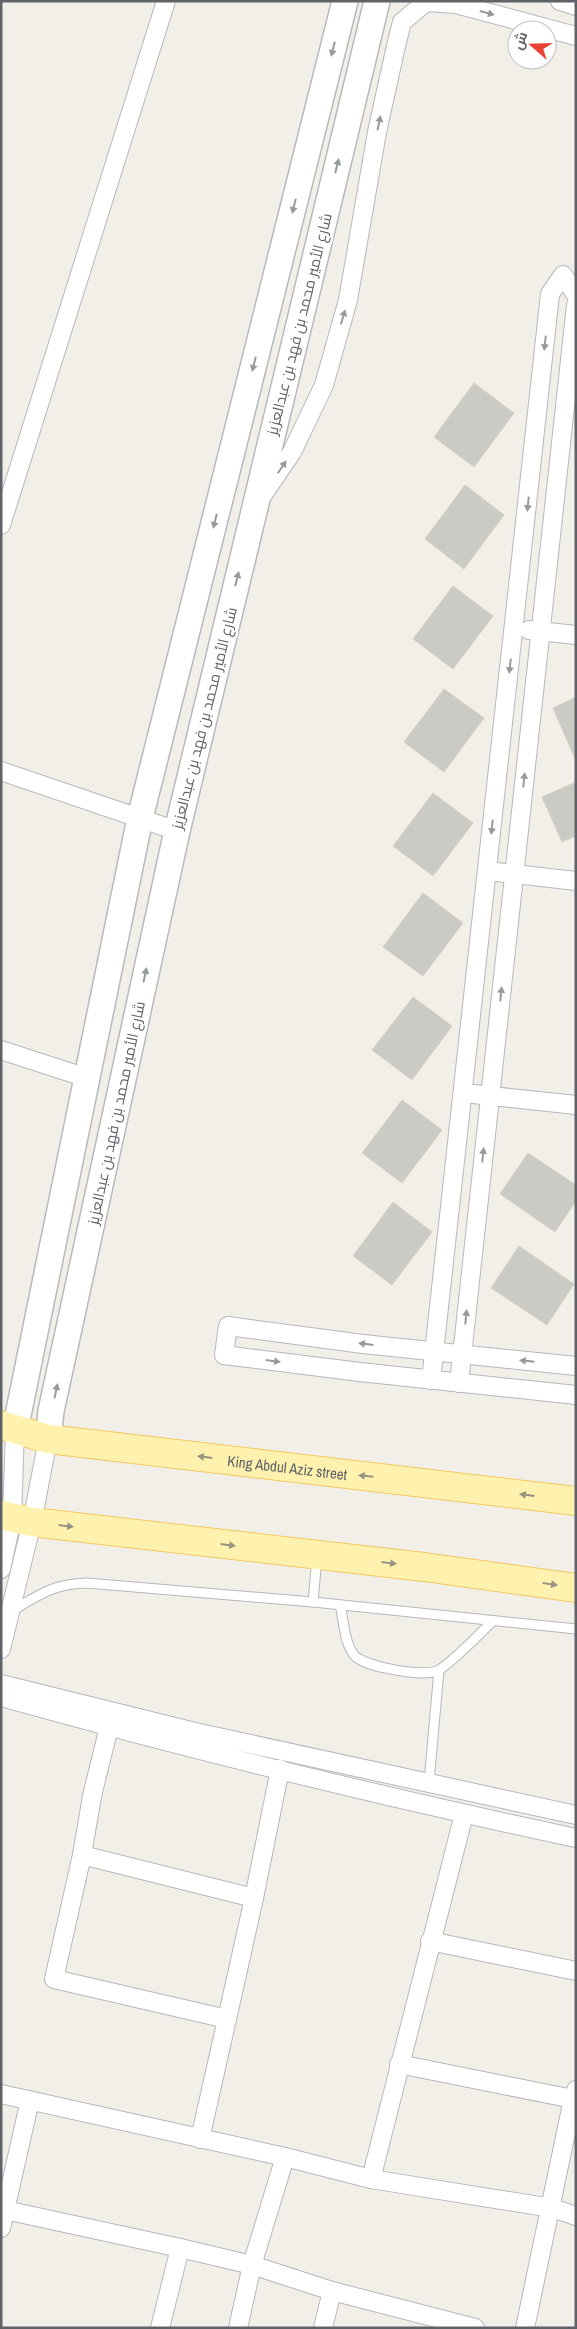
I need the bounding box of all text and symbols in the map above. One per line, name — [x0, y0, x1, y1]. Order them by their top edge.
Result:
one-way arrow — [480, 9, 495, 17]
north arrow — [507, 20, 557, 70]
text: ش — [508, 29, 531, 52]
one-way arrow — [329, 41, 337, 56]
one-way arrow — [376, 115, 384, 131]
one-way arrow — [333, 158, 341, 173]
one-way arrow — [289, 199, 297, 214]
street label: شارع الأمير محمد بن فهد بن عبدالعزيز — [261, 211, 338, 438]
one-way arrow — [340, 310, 348, 325]
one-way arrow — [541, 335, 549, 351]
one-way arrow — [250, 356, 258, 371]
one-way arrow — [277, 460, 287, 473]
one-way arrow — [524, 496, 532, 512]
one-way arrow — [210, 514, 218, 529]
one-way arrow — [233, 571, 241, 587]
street label: شارع الأمير محمد بن فهد بن عبدالعزيز — [166, 605, 243, 832]
one-way arrow — [506, 658, 514, 674]
one-way arrow — [520, 772, 528, 788]
one-way arrow — [488, 819, 496, 835]
one-way arrow — [142, 967, 150, 983]
one-way arrow — [497, 986, 505, 1002]
street label: شارع الأمير محمد بن فهد بن عبدالعزيز — [82, 999, 151, 1228]
one-way arrow — [479, 1147, 487, 1163]
one-way arrow — [462, 1309, 470, 1325]
one-way arrow — [357, 1340, 373, 1348]
one-way arrow — [265, 1357, 281, 1365]
one-way arrow — [519, 1357, 535, 1365]
one-way arrow — [52, 1383, 60, 1398]
street label: King Abdul Aziz street — [226, 1450, 349, 1485]
one-way arrow — [196, 1453, 212, 1461]
one-way arrow — [358, 1472, 374, 1480]
one-way arrow — [519, 1491, 535, 1499]
one-way arrow — [59, 1522, 75, 1530]
one-way arrow — [220, 1541, 236, 1549]
one-way arrow — [382, 1559, 398, 1567]
one-way arrow — [543, 1580, 559, 1588]

